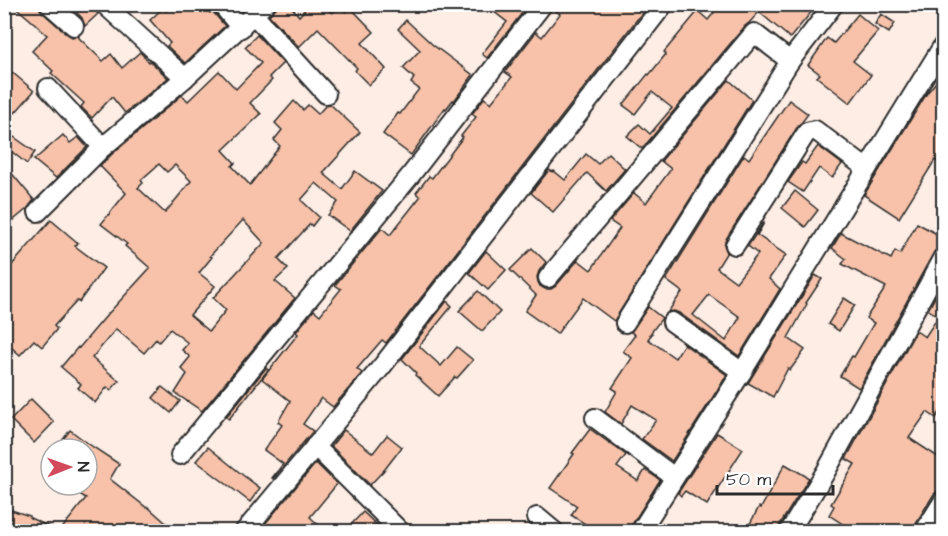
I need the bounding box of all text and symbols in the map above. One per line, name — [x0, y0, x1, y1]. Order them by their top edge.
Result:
north arrow — [39, 437, 99, 497]
scale bar — [717, 458, 832, 496]
text: N — [72, 462, 94, 472]
text: 50 m — [726, 467, 771, 492]

